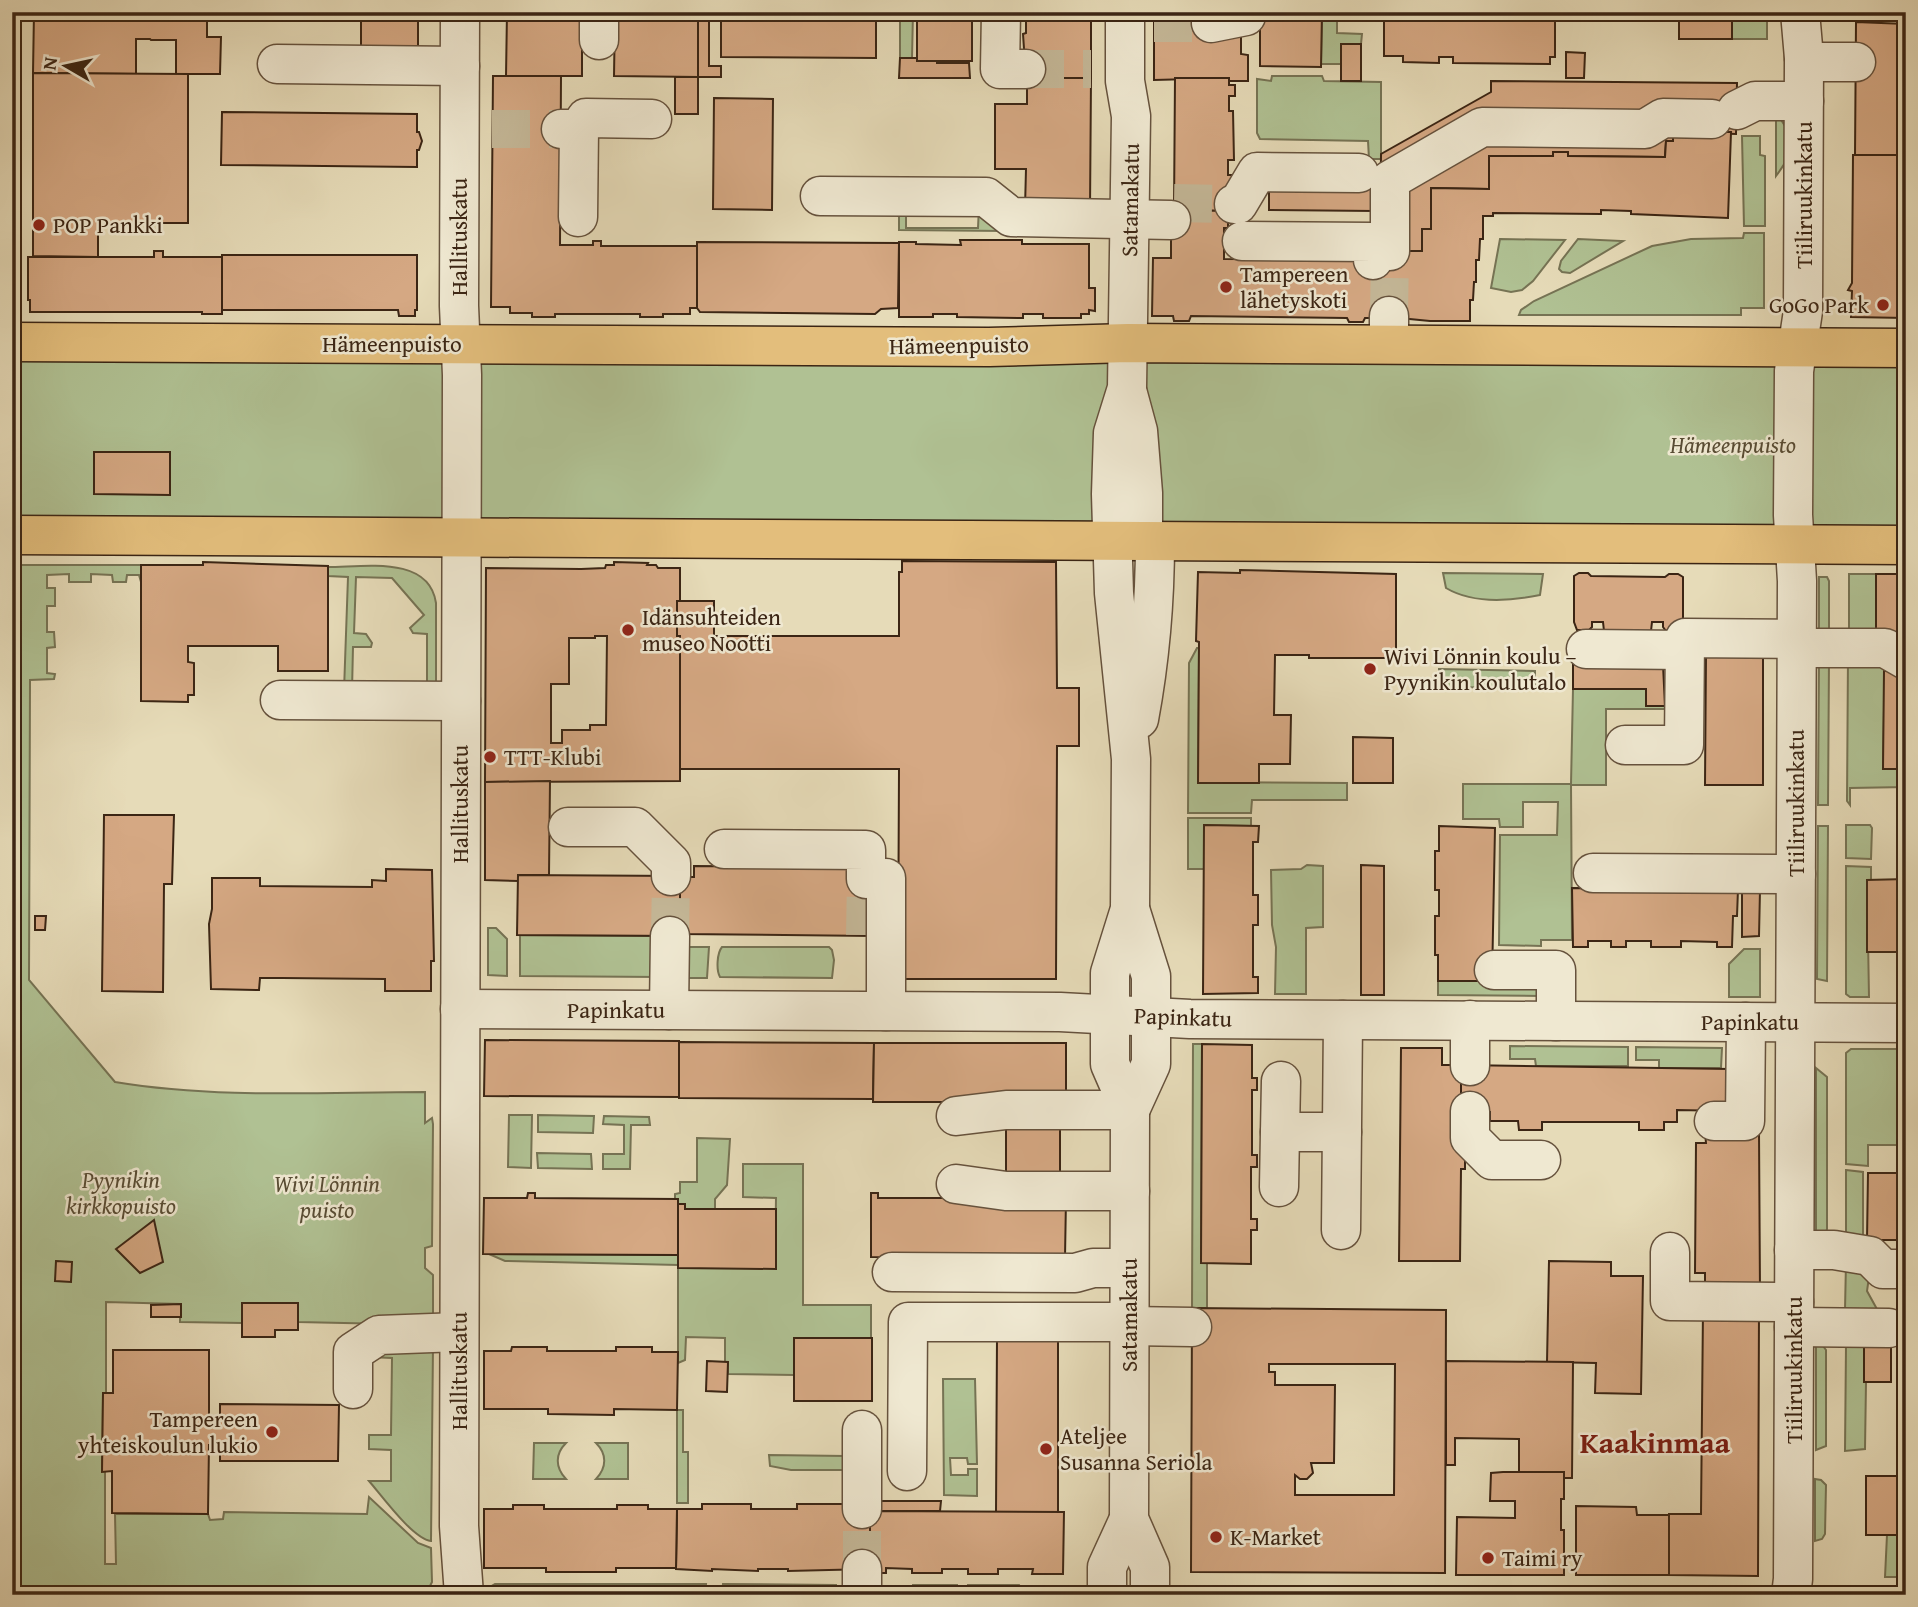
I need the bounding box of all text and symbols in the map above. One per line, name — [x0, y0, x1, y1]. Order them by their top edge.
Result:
north arrow — [32, 32, 102, 102]
text: N — [34, 55, 64, 72]
street label: Tiiliruukinkatu — [1787, 121, 1820, 269]
street label: Satamakatu — [1112, 142, 1147, 257]
street label: Hallituskatu — [442, 177, 475, 296]
place label: POP Pankki — [53, 208, 163, 241]
marker: POP Pankki — [31, 217, 47, 233]
place label: Tampereen lähetyskoti — [1240, 257, 1349, 316]
marker: Tampereen lähetyskoti — [1218, 279, 1234, 295]
place label: GoGo Park — [1769, 288, 1869, 321]
marker: GoGo Park — [1875, 297, 1891, 313]
street label: Hämeenpuisto — [322, 327, 462, 360]
street label: Hämeenpuisto — [889, 327, 1029, 362]
park label: Hämeenpuisto — [1669, 428, 1796, 461]
place label: Idänsuhteiden museo Nootti — [642, 600, 781, 659]
marker: Idänsuhteiden museo Nootti — [620, 622, 636, 638]
place label: Wivi Lönnin koulu – Pyynikin koulutalo — [1384, 639, 1577, 698]
marker: Wivi Lönnin koulu – Pyynikin koulutalo — [1362, 661, 1378, 677]
street label: Tiiliruukinkatu — [1779, 729, 1812, 877]
place label: TTT-Klubi — [504, 740, 601, 773]
street label: Hallituskatu — [443, 744, 476, 863]
marker: TTT-Klubi — [482, 749, 498, 765]
street label: Papinkatu — [567, 993, 666, 1026]
street label: Papinkatu — [1133, 998, 1233, 1035]
street label: Papinkatu — [1701, 1005, 1800, 1038]
park label: Pyynikin kirkkopuisto — [66, 1163, 176, 1222]
park label: Wivi Lönnin puisto — [274, 1167, 380, 1226]
street label: Satamakatu — [1112, 1258, 1145, 1372]
street label: Tiiliruukinkatu — [1777, 1296, 1810, 1444]
street label: Hallituskatu — [442, 1311, 475, 1430]
place label: Tampereen yhteiskoulun lukio — [77, 1402, 258, 1461]
place label: Ateljee Susanna Seriola — [1060, 1419, 1213, 1478]
district label: Kaakinmaa — [1580, 1420, 1731, 1464]
marker: Tampereen yhteiskoulun lukio — [264, 1424, 280, 1440]
marker: Ateljee Susanna Seriola — [1038, 1441, 1054, 1457]
place label: K-Market — [1230, 1520, 1321, 1553]
marker: K-Market — [1208, 1529, 1224, 1545]
place label: Taimi ry — [1502, 1541, 1583, 1574]
marker: Taimi ry — [1480, 1550, 1496, 1566]

